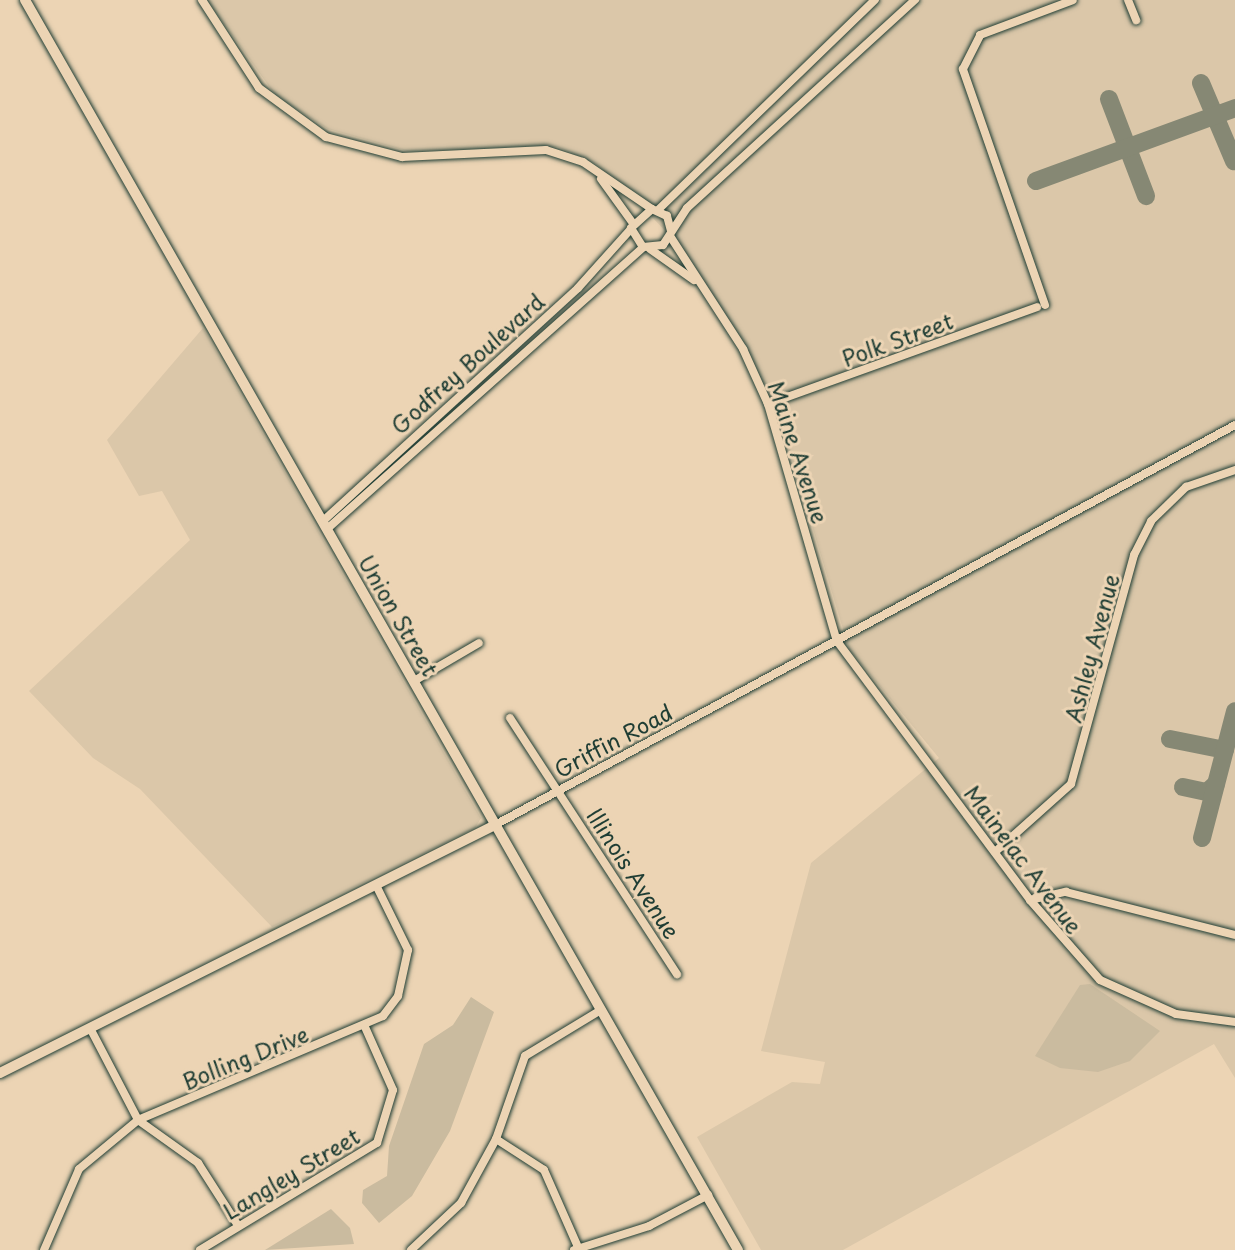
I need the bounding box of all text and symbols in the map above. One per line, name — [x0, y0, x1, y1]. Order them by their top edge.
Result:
street label: Godfrey Boulevard — [384, 287, 550, 439]
street label: Polk Street — [837, 307, 957, 371]
street label: Maine Avenue — [764, 378, 834, 526]
street label: Union Street — [354, 550, 444, 680]
street label: Ashley Avenue — [1058, 571, 1124, 725]
street label: Griffin Road — [549, 698, 677, 782]
street label: Maineiac Avenue — [960, 780, 1088, 938]
street label: Illinois Avenue — [582, 803, 686, 943]
street label: Bolling Drive — [178, 1020, 312, 1094]
street label: Langley Street — [217, 1121, 365, 1225]

